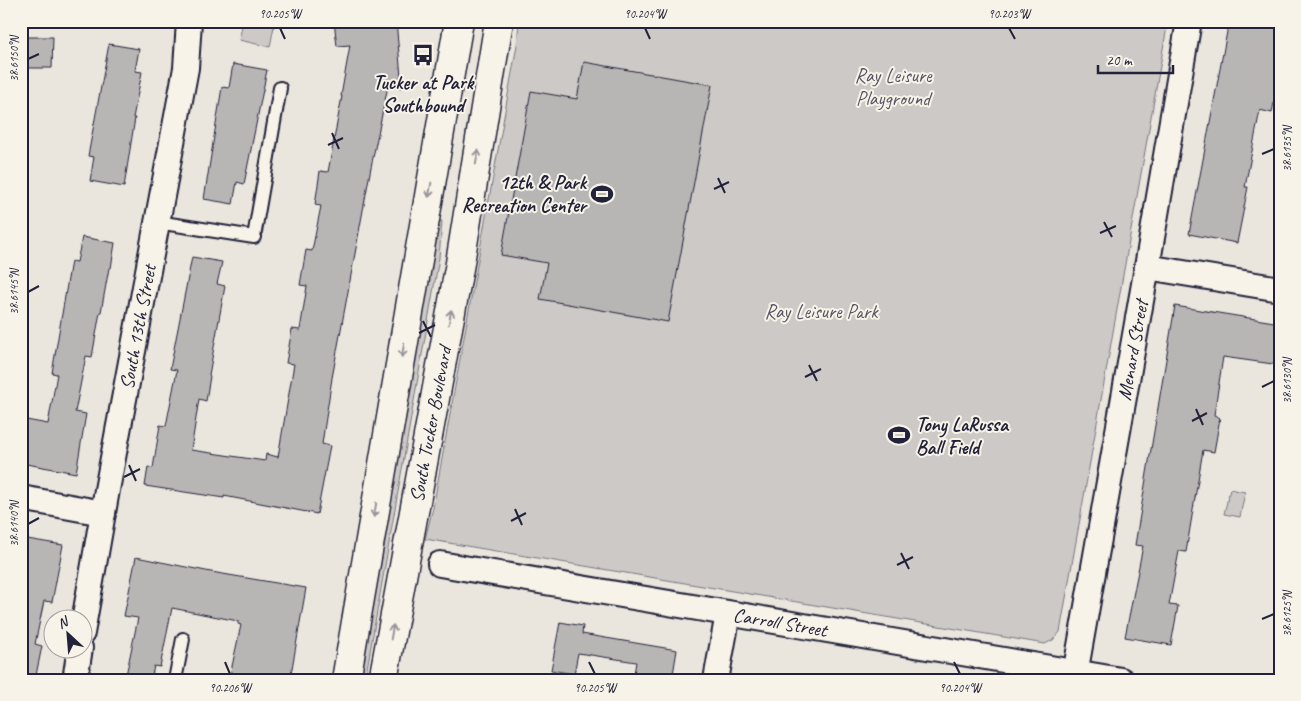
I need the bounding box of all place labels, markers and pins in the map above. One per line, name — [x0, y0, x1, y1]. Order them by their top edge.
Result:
bus stop icon: Tucker at Park Southbound — [410, 42, 436, 68]
place label: Tucker at Park Southbound — [373, 70, 475, 118]
place label: 12th & Park Recreation Center — [461, 170, 589, 218]
sports icon: 12th & Park Recreation Center — [589, 181, 615, 207]
place label: Tony LaRussa Ball Field — [916, 412, 1010, 460]
sports icon: Tony LaRussa Ball Field — [886, 422, 912, 448]

